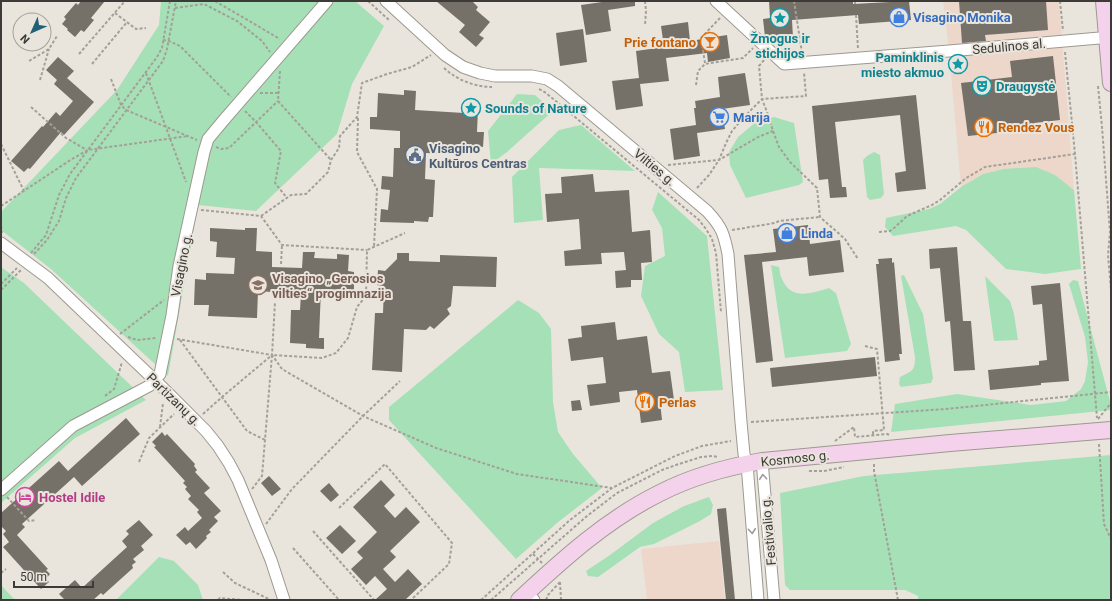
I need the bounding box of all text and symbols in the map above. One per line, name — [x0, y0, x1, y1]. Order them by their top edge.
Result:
shop icon: Visagino Monika — [888, 6, 910, 28]
place icon: Žmogus ir stichijos — [769, 7, 791, 29]
place label: Visagino Monika — [913, 10, 1011, 25]
north arrow — [12, 12, 52, 52]
text: N — [18, 31, 33, 46]
bar icon: Prie fontano — [699, 31, 721, 53]
place label: Žmogus ir stichijos — [750, 31, 810, 61]
place label: Prie fontano — [624, 35, 696, 50]
street label: Sedulinos al. — [972, 36, 1046, 57]
place label: Paminklinis miesto akmuo — [861, 50, 944, 80]
place icon: Paminklinis miesto akmuo — [947, 53, 969, 75]
theatre icon: Draugystė — [971, 75, 993, 97]
place label: Draugystė — [996, 79, 1055, 94]
place icon: Sounds of Nature — [460, 97, 482, 119]
place label: Sounds of Nature — [485, 101, 587, 116]
supermarket icon: Marija — [708, 106, 730, 128]
place label: Marija — [733, 110, 770, 125]
restaurant icon: Rendez Vous — [973, 116, 995, 138]
place label: Rendez Vous — [998, 120, 1075, 135]
place label: Visagino Kultūros Centras — [429, 141, 527, 171]
public building icon: Visagino Kultūros Centras — [404, 144, 426, 166]
street label: Vilties g. — [631, 146, 678, 189]
shop icon: Linda — [776, 222, 798, 244]
place label: Linda — [801, 226, 833, 241]
street label: Visagino g. — [168, 232, 195, 298]
place label: Visagino „Gerosios vilties“ progimnazija — [272, 271, 392, 301]
school or university icon: Visagino „Gerosios vilties“ progimnazija — [247, 274, 269, 296]
street label: Partizanų g. — [144, 370, 204, 429]
restaurant icon: Perlas — [634, 391, 656, 413]
place label: Perlas — [659, 395, 696, 410]
street label: Kosmoso g. — [760, 447, 830, 470]
one-way arrow — [759, 474, 768, 481]
hotel icon: Hostel Idile — [14, 486, 36, 508]
place label: Hostel Idile — [39, 490, 105, 505]
street label: Festivalio g. — [758, 496, 779, 566]
one-way arrow — [748, 528, 757, 534]
scale bar — [14, 563, 93, 589]
text: 50 m — [20, 570, 47, 584]

